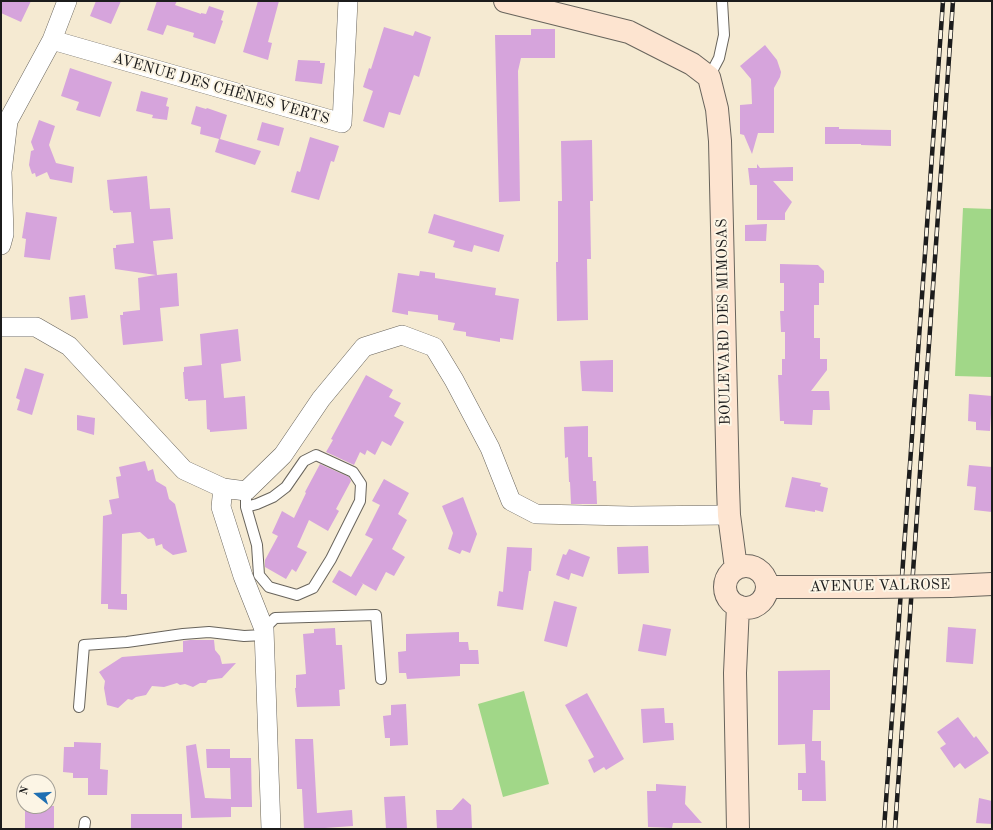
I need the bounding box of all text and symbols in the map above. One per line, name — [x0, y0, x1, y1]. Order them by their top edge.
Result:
street label: AVENUE DES CHÊNES VERTS — [111, 49, 331, 129]
street label: BOULEVARD DES MIMOSAS — [713, 218, 735, 426]
street label: AVENUE VALROSE — [810, 576, 950, 596]
north arrow — [16, 774, 56, 814]
text: N — [19, 785, 31, 796]

